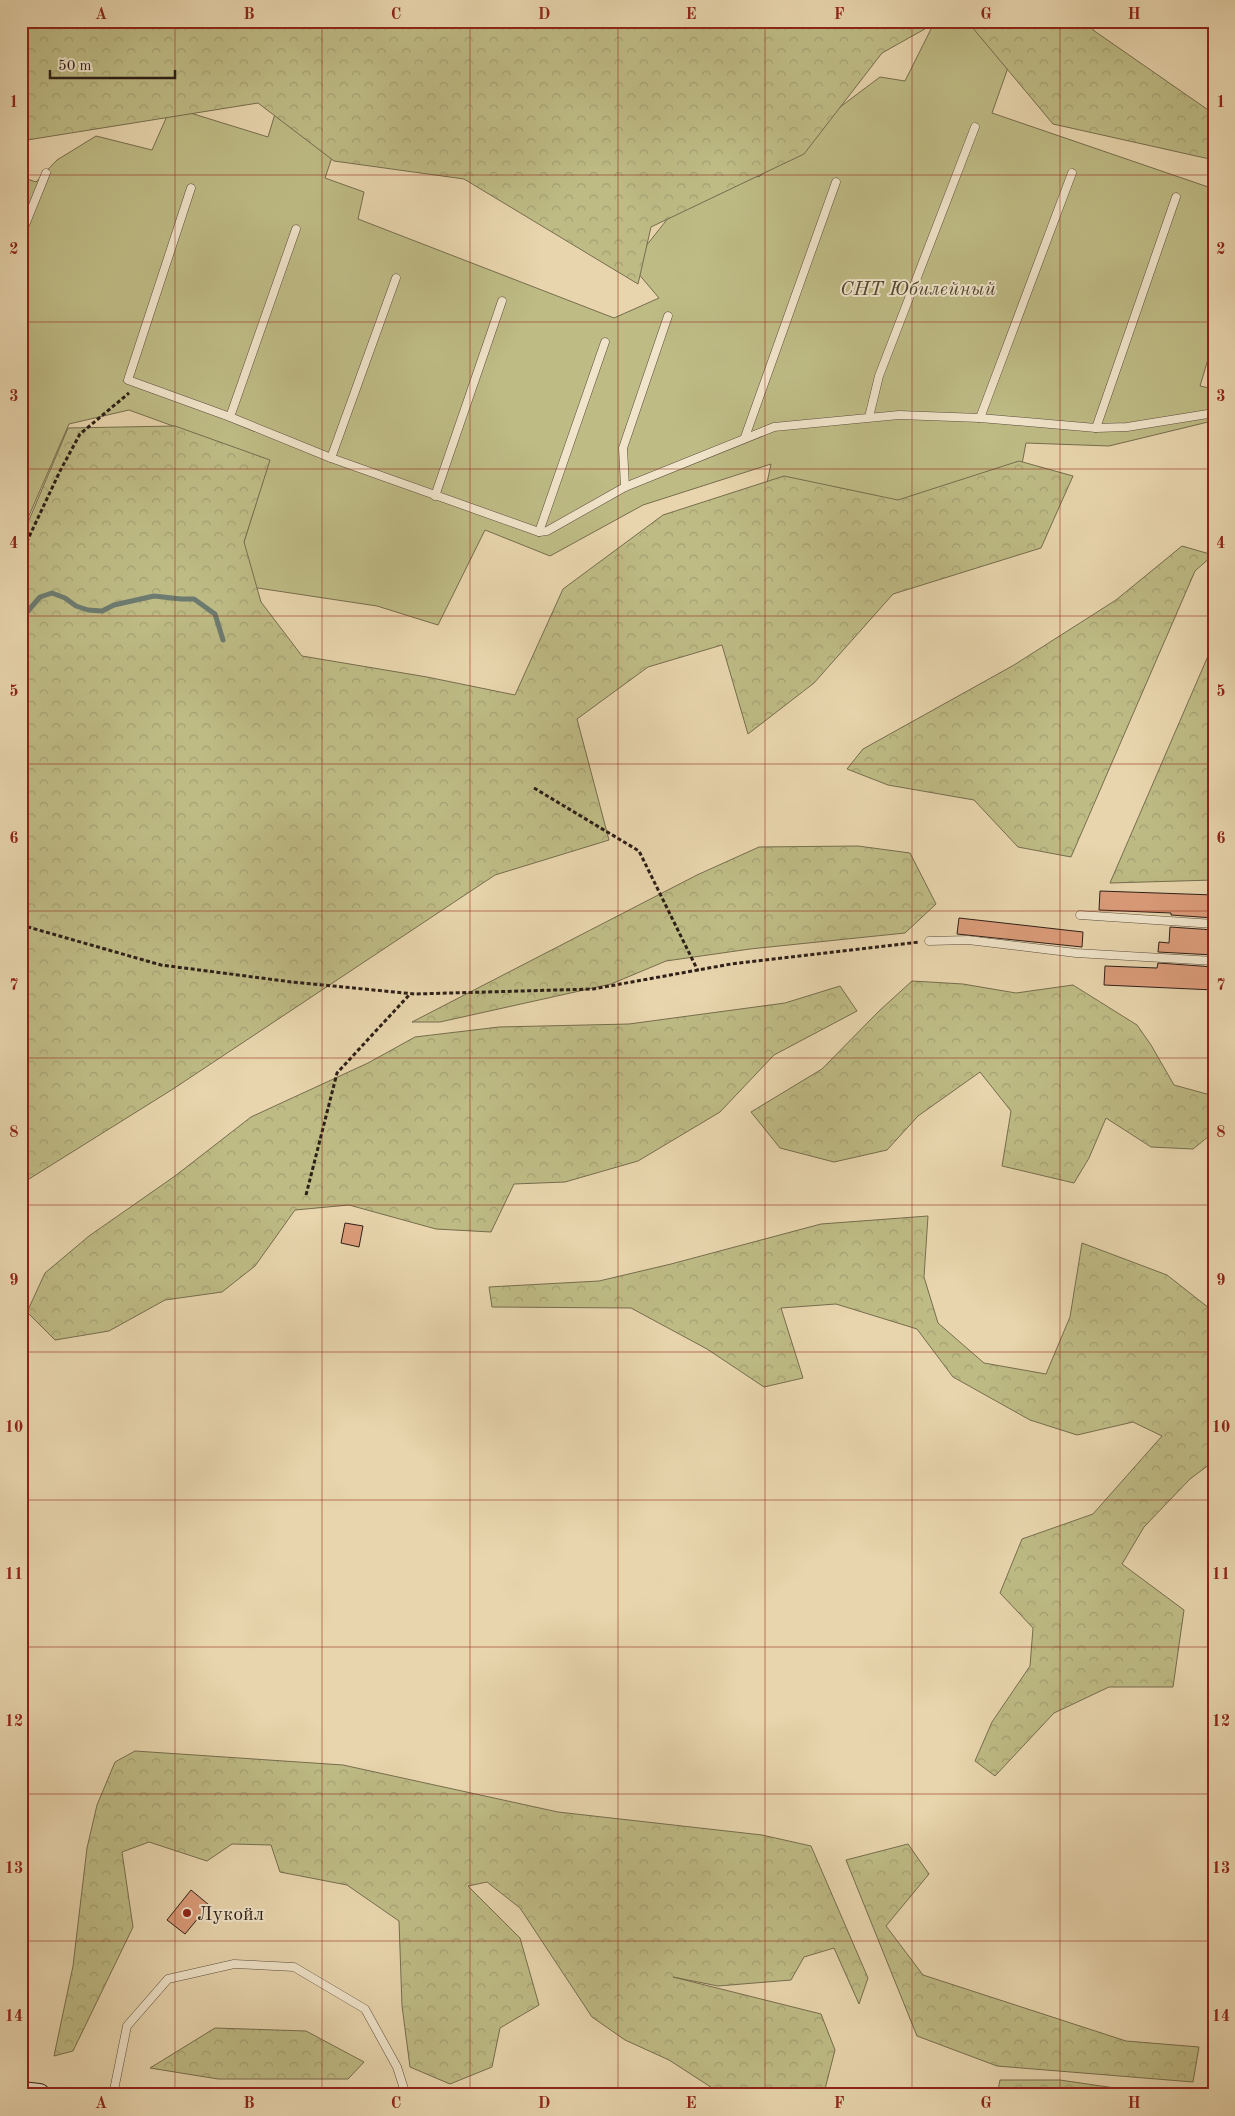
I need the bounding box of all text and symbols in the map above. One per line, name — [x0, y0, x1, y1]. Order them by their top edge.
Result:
text: A — [95, 7, 107, 23]
text: B — [243, 7, 255, 23]
text: C — [391, 7, 401, 23]
text: D — [538, 7, 550, 23]
text: E — [685, 7, 697, 23]
text: F — [834, 7, 845, 23]
text: G — [980, 7, 992, 23]
text: H — [1127, 7, 1141, 23]
scale bar — [50, 48, 175, 80]
text: 50 m — [58, 59, 92, 74]
text: 1 — [9, 95, 19, 111]
text: 1 — [1216, 95, 1226, 111]
text: 2 — [9, 242, 19, 258]
text: 2 — [1216, 242, 1226, 258]
park label: СНТ Юбилейный — [840, 280, 996, 300]
text: 3 — [9, 389, 19, 405]
text: 3 — [1216, 389, 1226, 405]
text: 4 — [9, 536, 19, 552]
text: 4 — [1216, 536, 1226, 552]
text: 5 — [9, 684, 19, 700]
text: 5 — [1216, 684, 1226, 700]
text: 6 — [9, 831, 19, 847]
text: 6 — [1216, 831, 1226, 847]
text: 7 — [9, 978, 19, 994]
text: 7 — [1216, 978, 1226, 994]
text: 8 — [9, 1125, 19, 1141]
text: 8 — [1216, 1125, 1226, 1141]
text: 9 — [9, 1273, 19, 1289]
text: 9 — [1216, 1273, 1226, 1289]
text: 10 — [5, 1420, 23, 1436]
text: 10 — [1212, 1420, 1230, 1436]
text: 11 — [5, 1567, 23, 1583]
text: 11 — [1212, 1567, 1230, 1583]
text: 12 — [5, 1714, 23, 1730]
text: 12 — [1212, 1714, 1230, 1730]
text: 13 — [5, 1861, 23, 1877]
text: 13 — [1212, 1861, 1230, 1877]
place label: Лукойл — [197, 1905, 264, 1925]
marker: Лукойл — [181, 1907, 193, 1919]
text: 14 — [5, 2009, 23, 2025]
text: 14 — [1212, 2009, 1230, 2025]
text: A — [95, 2096, 107, 2112]
text: B — [243, 2096, 255, 2112]
text: C — [391, 2096, 401, 2112]
text: D — [538, 2096, 550, 2112]
text: E — [685, 2096, 697, 2112]
text: F — [834, 2096, 845, 2112]
text: G — [980, 2096, 992, 2112]
text: H — [1127, 2096, 1141, 2112]

